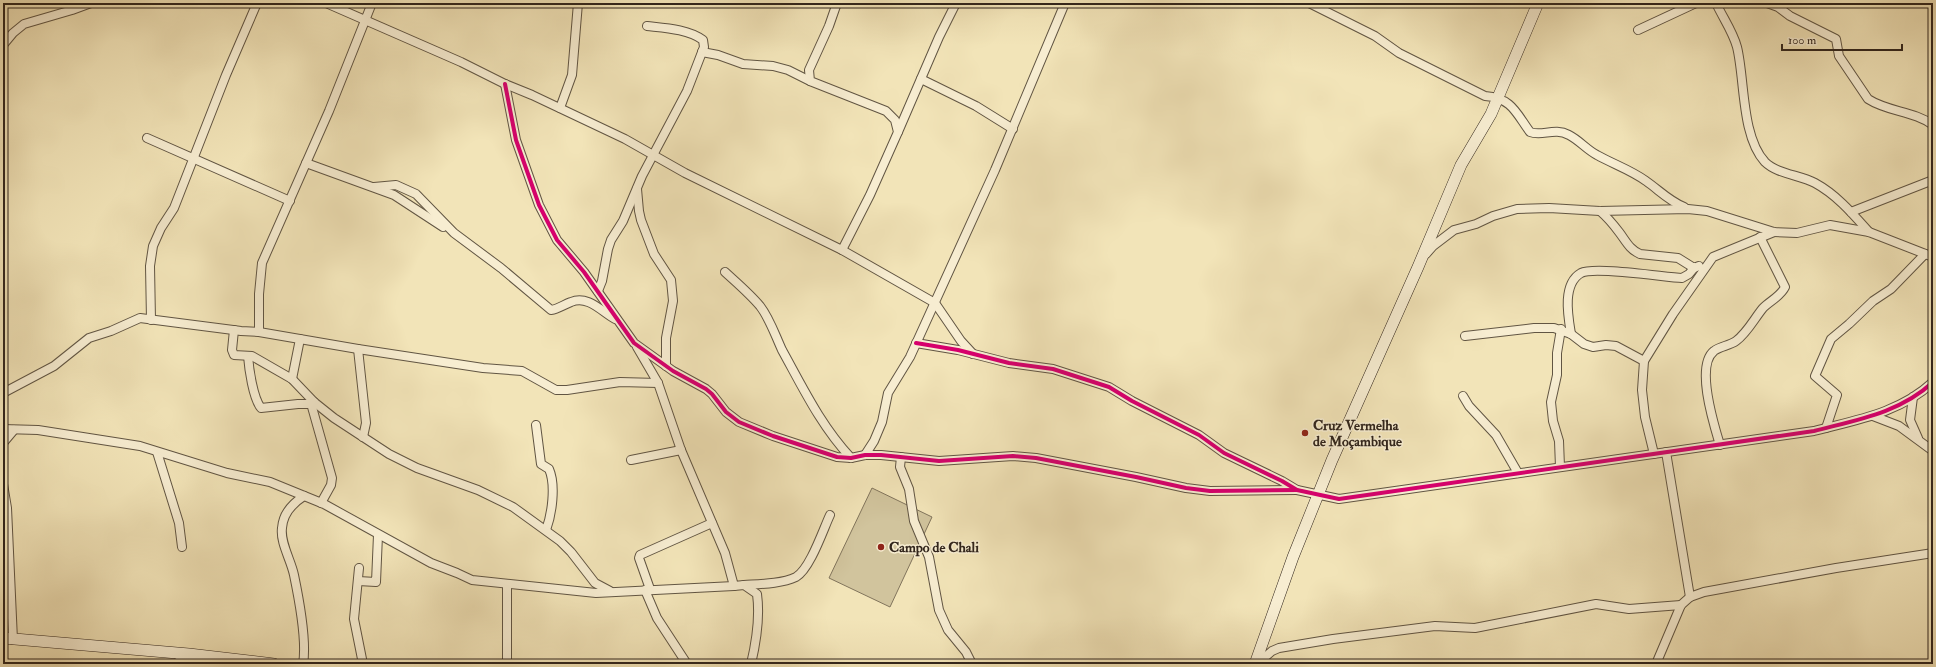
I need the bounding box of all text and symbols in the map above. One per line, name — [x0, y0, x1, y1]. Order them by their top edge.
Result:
scale bar — [1782, 26, 1902, 52]
text: 100 m — [1788, 33, 1817, 48]
place label: Cruz Vermelha de Moçambique — [1313, 417, 1402, 451]
marker: Cruz Vermelha de Moçambique — [1300, 428, 1310, 438]
place label: Campo de Chali — [889, 539, 979, 557]
marker: Campo de Chali — [876, 542, 886, 552]

